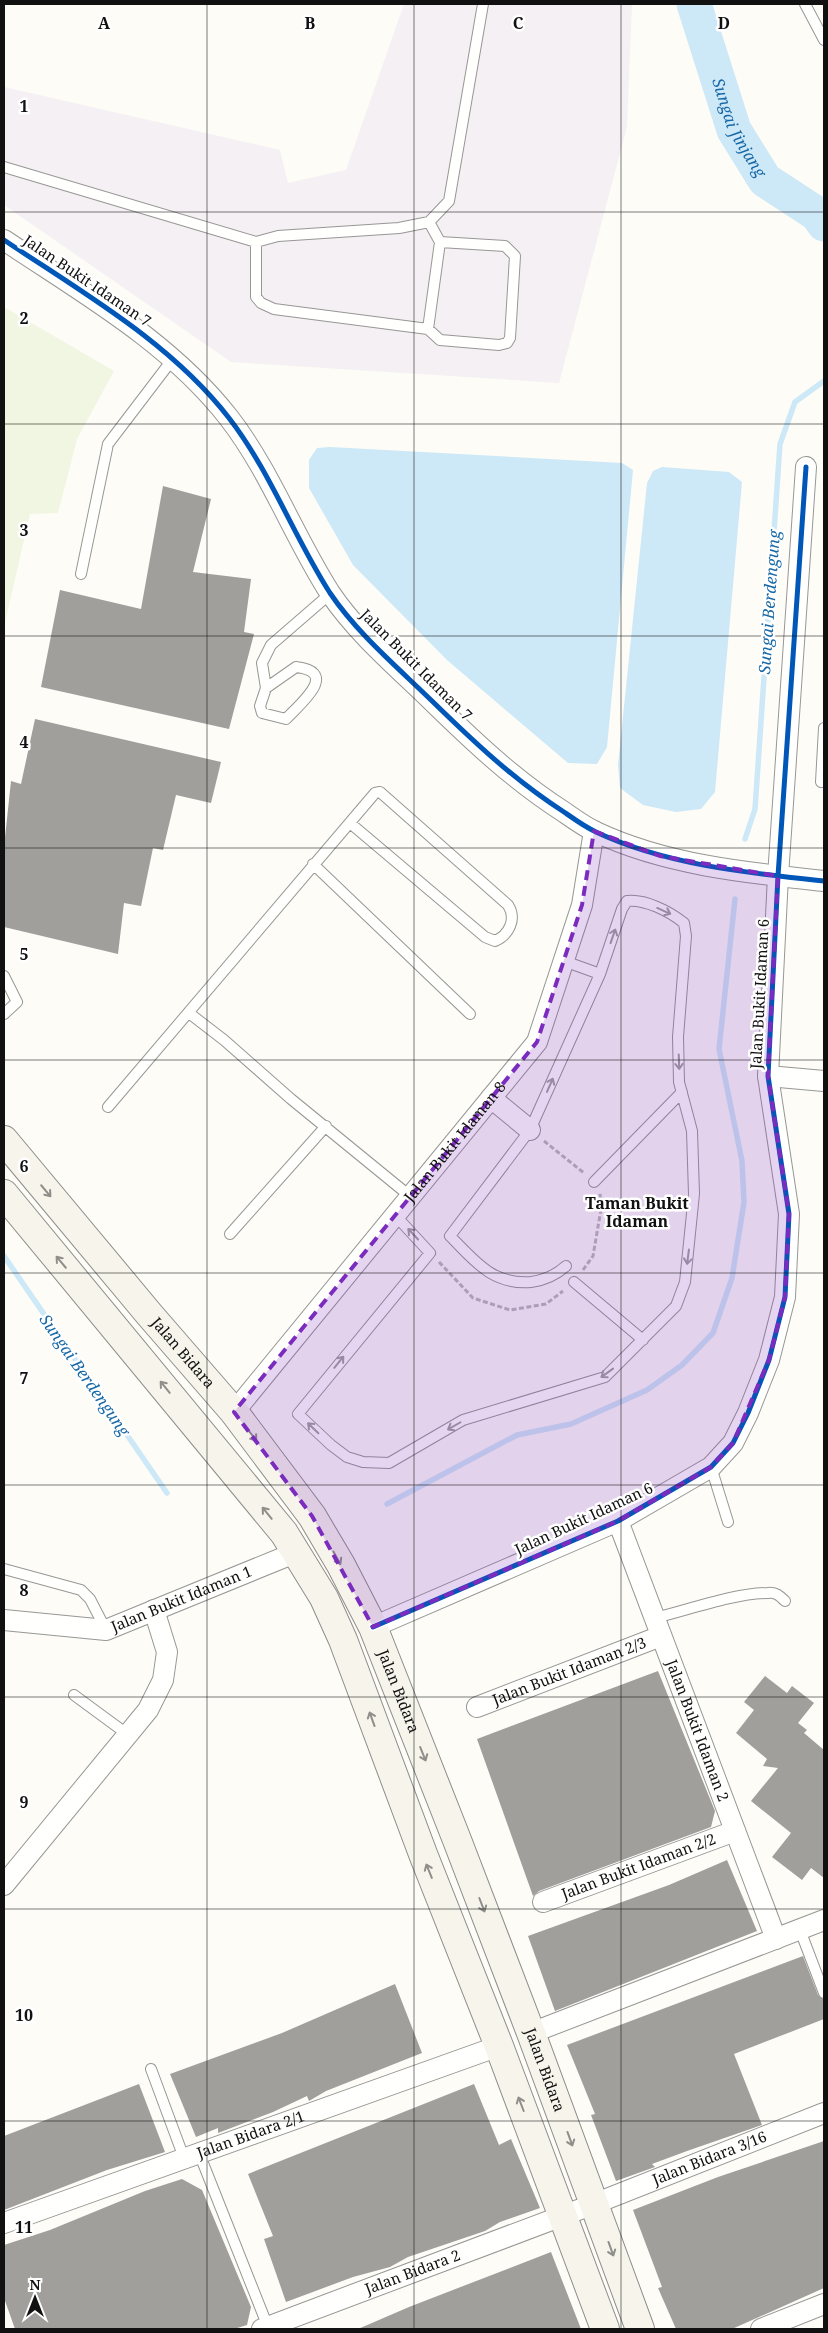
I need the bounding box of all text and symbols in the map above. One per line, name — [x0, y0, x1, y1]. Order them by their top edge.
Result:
text: A — [98, 12, 111, 34]
text: B — [305, 12, 316, 34]
text: C — [513, 12, 524, 34]
text: D — [718, 12, 730, 34]
water label: Sungai Jinjang — [707, 75, 772, 182]
text: 1 — [19, 95, 29, 117]
street label: Jalan Bukit Idaman 7 — [19, 229, 155, 330]
text: 2 — [19, 307, 29, 329]
text: 3 — [19, 519, 29, 541]
water label: Sungai Berdengung — [753, 528, 785, 675]
street label: Jalan Bukit Idaman 7 — [356, 603, 477, 725]
text: 4 — [19, 731, 29, 753]
one-way arrow — [656, 907, 671, 917]
street label: Jalan Bukit Idaman 6 — [745, 918, 773, 1071]
one-way arrow — [609, 929, 618, 944]
text: 5 — [19, 943, 29, 965]
one-way arrow — [674, 1053, 684, 1069]
street label: Jalan Bukit Idaman 8 — [398, 1077, 510, 1207]
one-way arrow — [545, 1078, 555, 1093]
text: 6 — [19, 1155, 29, 1177]
one-way arrow — [41, 1184, 52, 1197]
district label: Taman Bukit Idaman — [585, 1192, 689, 1232]
one-way arrow — [407, 1228, 419, 1240]
one-way arrow — [683, 1249, 693, 1265]
one-way arrow — [55, 1256, 66, 1269]
water label: Sungai Berdengung — [35, 1310, 136, 1441]
street label: Jalan Bidara — [146, 1312, 220, 1392]
one-way arrow — [334, 1356, 345, 1369]
text: 7 — [19, 1367, 29, 1389]
one-way arrow — [600, 1368, 614, 1378]
one-way arrow — [159, 1381, 170, 1394]
one-way arrow — [447, 1421, 462, 1431]
one-way arrow — [306, 1422, 319, 1434]
one-way arrow — [247, 1429, 258, 1442]
street label: Jalan Bukit Idaman 6 — [510, 1477, 656, 1559]
one-way arrow — [262, 1507, 273, 1520]
one-way arrow — [333, 1550, 342, 1565]
street label: Jalan Bukit Idaman 1 — [107, 1561, 255, 1636]
text: 8 — [19, 1579, 29, 1601]
street label: Jalan Bukit Idaman 2/3 — [488, 1632, 649, 1709]
street label: Jalan Bidara — [373, 1645, 425, 1735]
street label: Jalan Bukit Idaman 2 — [662, 1655, 734, 1804]
one-way arrow — [367, 1712, 376, 1727]
one-way arrow — [419, 1746, 428, 1761]
text: 9 — [19, 1791, 29, 1813]
street label: Jalan Bukit Idaman 2/2 — [557, 1828, 718, 1904]
one-way arrow — [424, 1864, 434, 1879]
one-way arrow — [478, 1897, 487, 1912]
text: 10 — [15, 2004, 33, 2026]
street label: Jalan Bidara — [521, 2024, 570, 2114]
one-way arrow — [516, 2097, 525, 2112]
street label: Jalan Bidara 2/1 — [193, 2105, 307, 2163]
street label: Jalan Bidara 3/16 — [648, 2126, 769, 2189]
one-way arrow — [566, 2131, 575, 2146]
text: 11 — [15, 2216, 33, 2238]
one-way arrow — [607, 2241, 616, 2256]
street label: Jalan Bidara 2 — [361, 2244, 463, 2299]
north arrow — [10, 2273, 60, 2323]
text: N — [29, 2275, 41, 2294]

